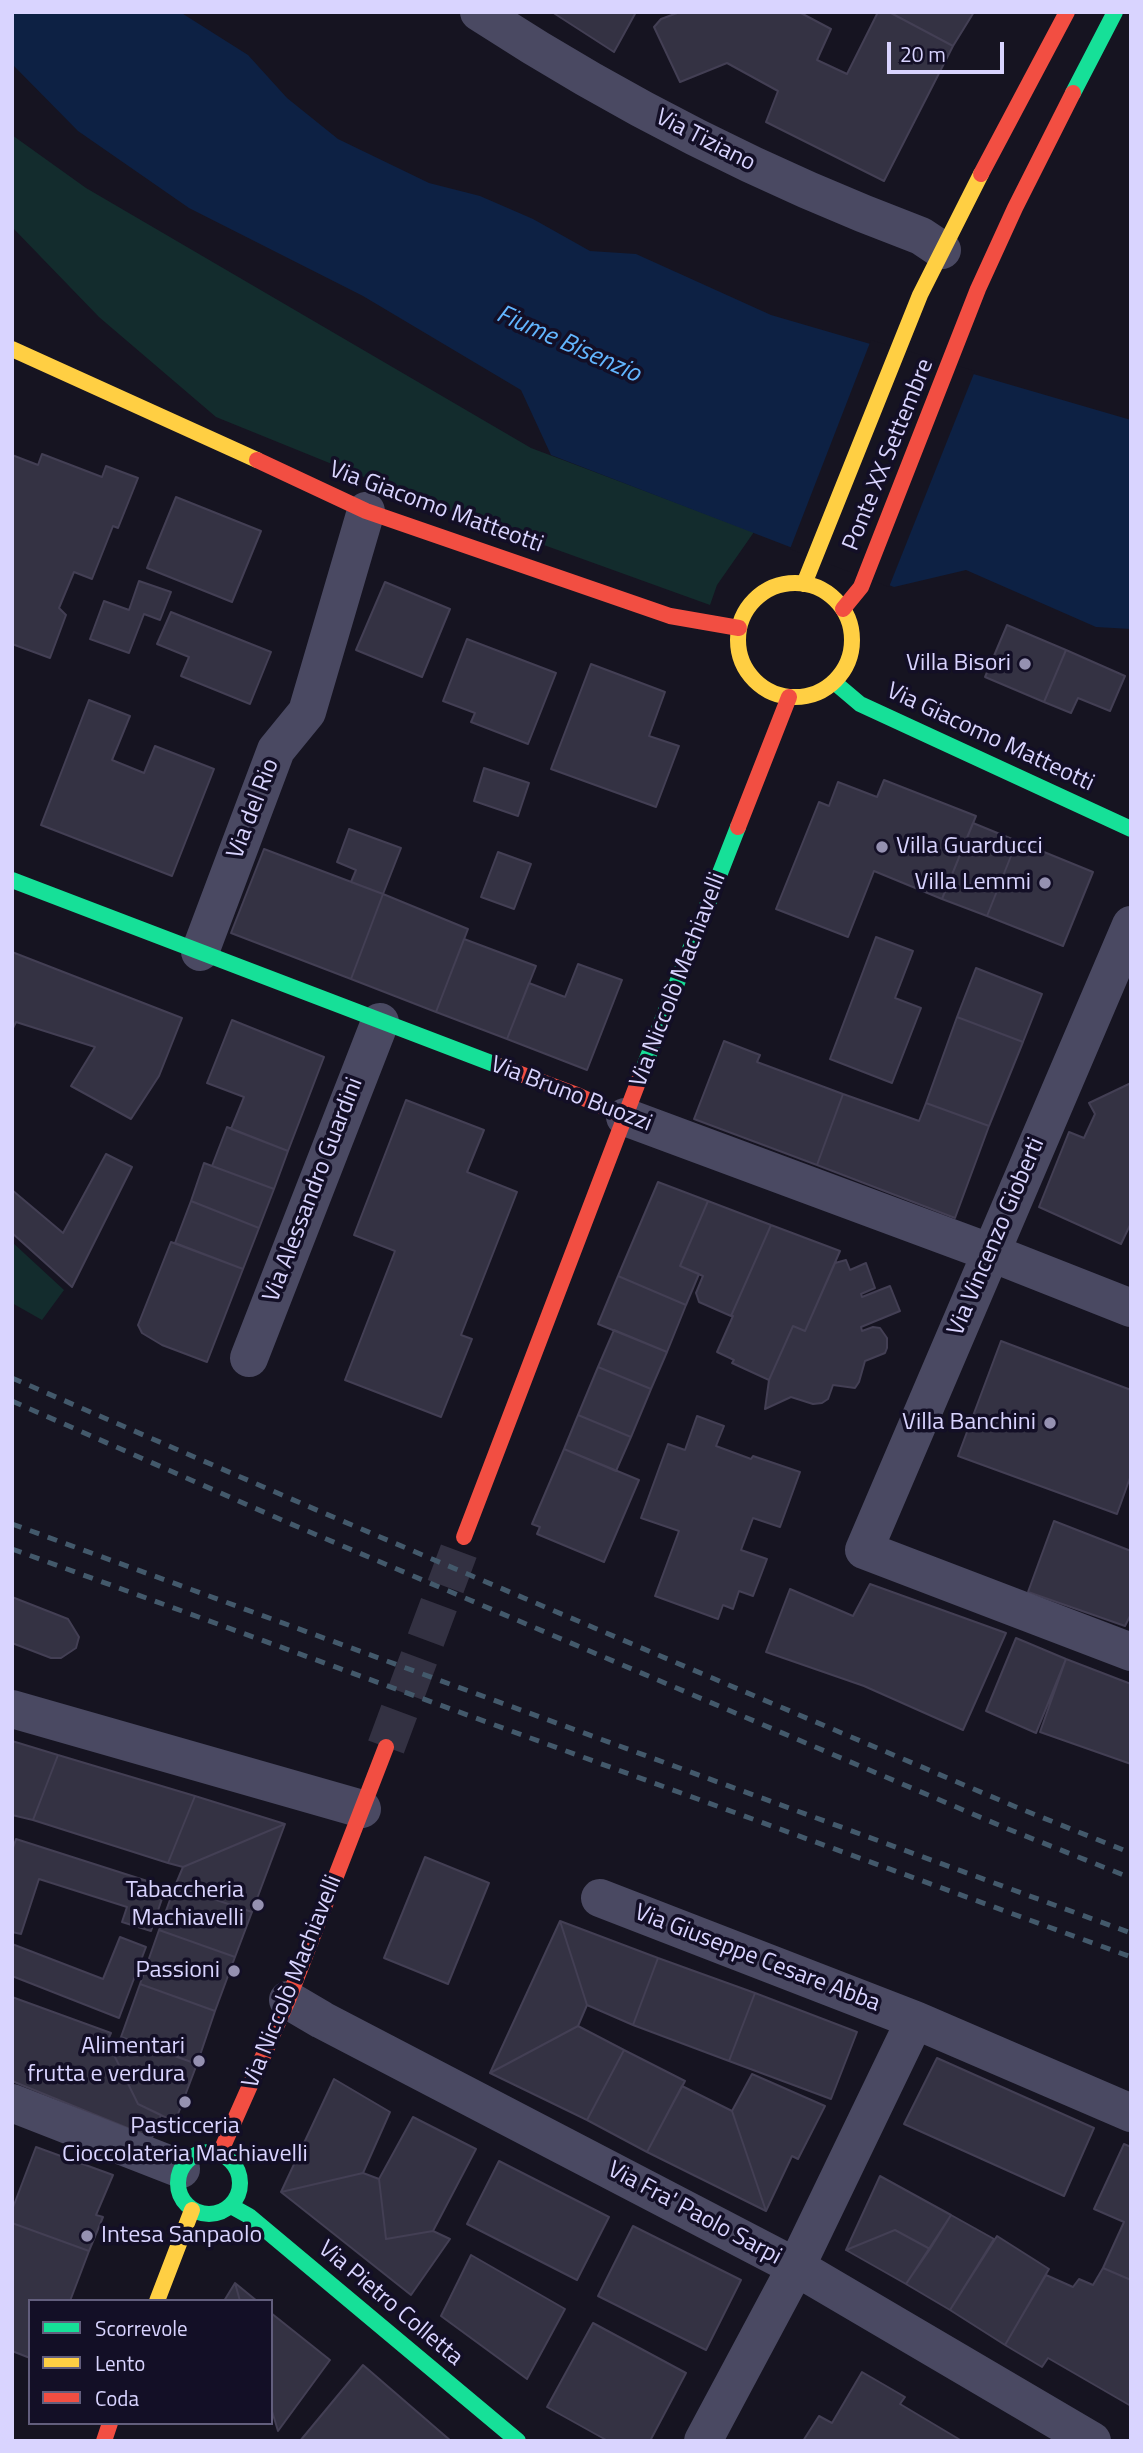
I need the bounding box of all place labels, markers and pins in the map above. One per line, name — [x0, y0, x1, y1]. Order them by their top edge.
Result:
place label: Villa Bisori — [906, 650, 1011, 678]
marker: Villa Bisori — [1017, 656, 1033, 672]
place label: Villa Guarducci — [896, 833, 1043, 861]
marker: Villa Guarducci — [874, 839, 890, 855]
place label: Villa Lemmi — [915, 869, 1031, 897]
marker: Villa Lemmi — [1037, 875, 1053, 891]
place label: Villa Banchini — [902, 1409, 1036, 1437]
marker: Villa Banchini — [1042, 1415, 1058, 1431]
place label: Tabaccheria Machiavelli — [125, 1877, 244, 1933]
marker: Tabaccheria Machiavelli — [250, 1897, 266, 1913]
place label: Passioni — [135, 1957, 220, 1985]
marker: Passioni — [226, 1963, 242, 1979]
place label: Alimentari frutta e verdura — [27, 2033, 185, 2089]
marker: Alimentari frutta e verdura — [191, 2053, 207, 2069]
marker: Pasticceria Cioccolateria Machiavelli — [177, 2094, 193, 2110]
place label: Pasticceria Cioccolateria Machiavelli — [62, 2113, 308, 2169]
place label: Intesa Sanpaolo — [101, 2222, 262, 2250]
marker: Intesa Sanpaolo — [79, 2228, 95, 2244]

